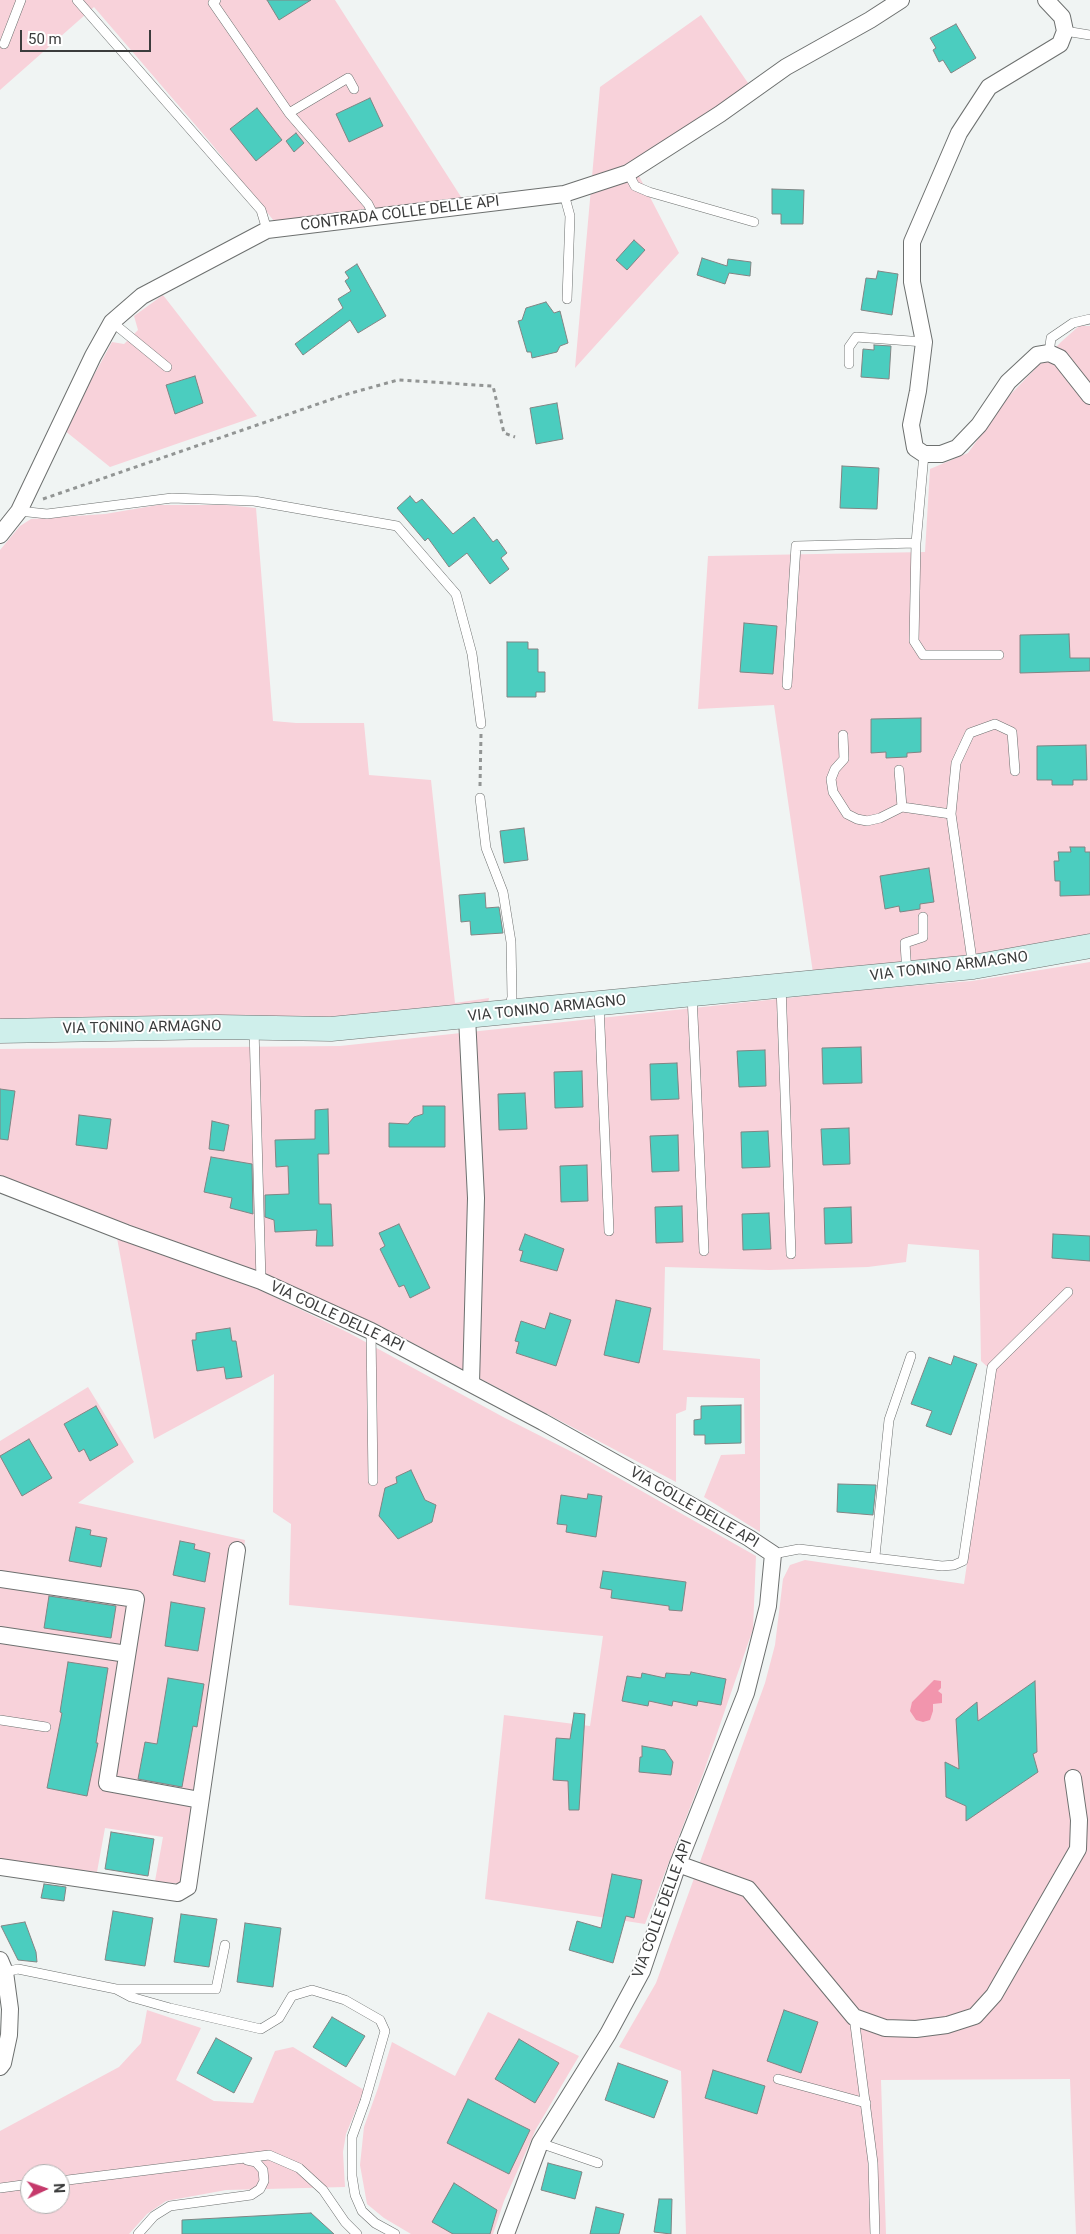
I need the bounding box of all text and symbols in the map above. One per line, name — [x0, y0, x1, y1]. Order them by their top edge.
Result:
scale bar — [22, 20, 154, 52]
text: 50 m — [28, 30, 62, 48]
street label: CONTRADA COLLE DELLE API — [299, 193, 501, 235]
street label: VIA TONINO ARMAGNO — [869, 948, 1029, 986]
street label: VIA TONINO ARMAGNO — [467, 992, 627, 1026]
street label: VIA TONINO ARMAGNO — [62, 1018, 222, 1038]
street label: VIA COLLE DELLE API — [267, 1278, 407, 1356]
street label: VIA COLLE DELLE API — [626, 1464, 762, 1552]
street label: VIA COLLE DELLE API — [630, 1837, 696, 1981]
north arrow — [20, 2164, 70, 2214]
text: N — [51, 2183, 67, 2194]

